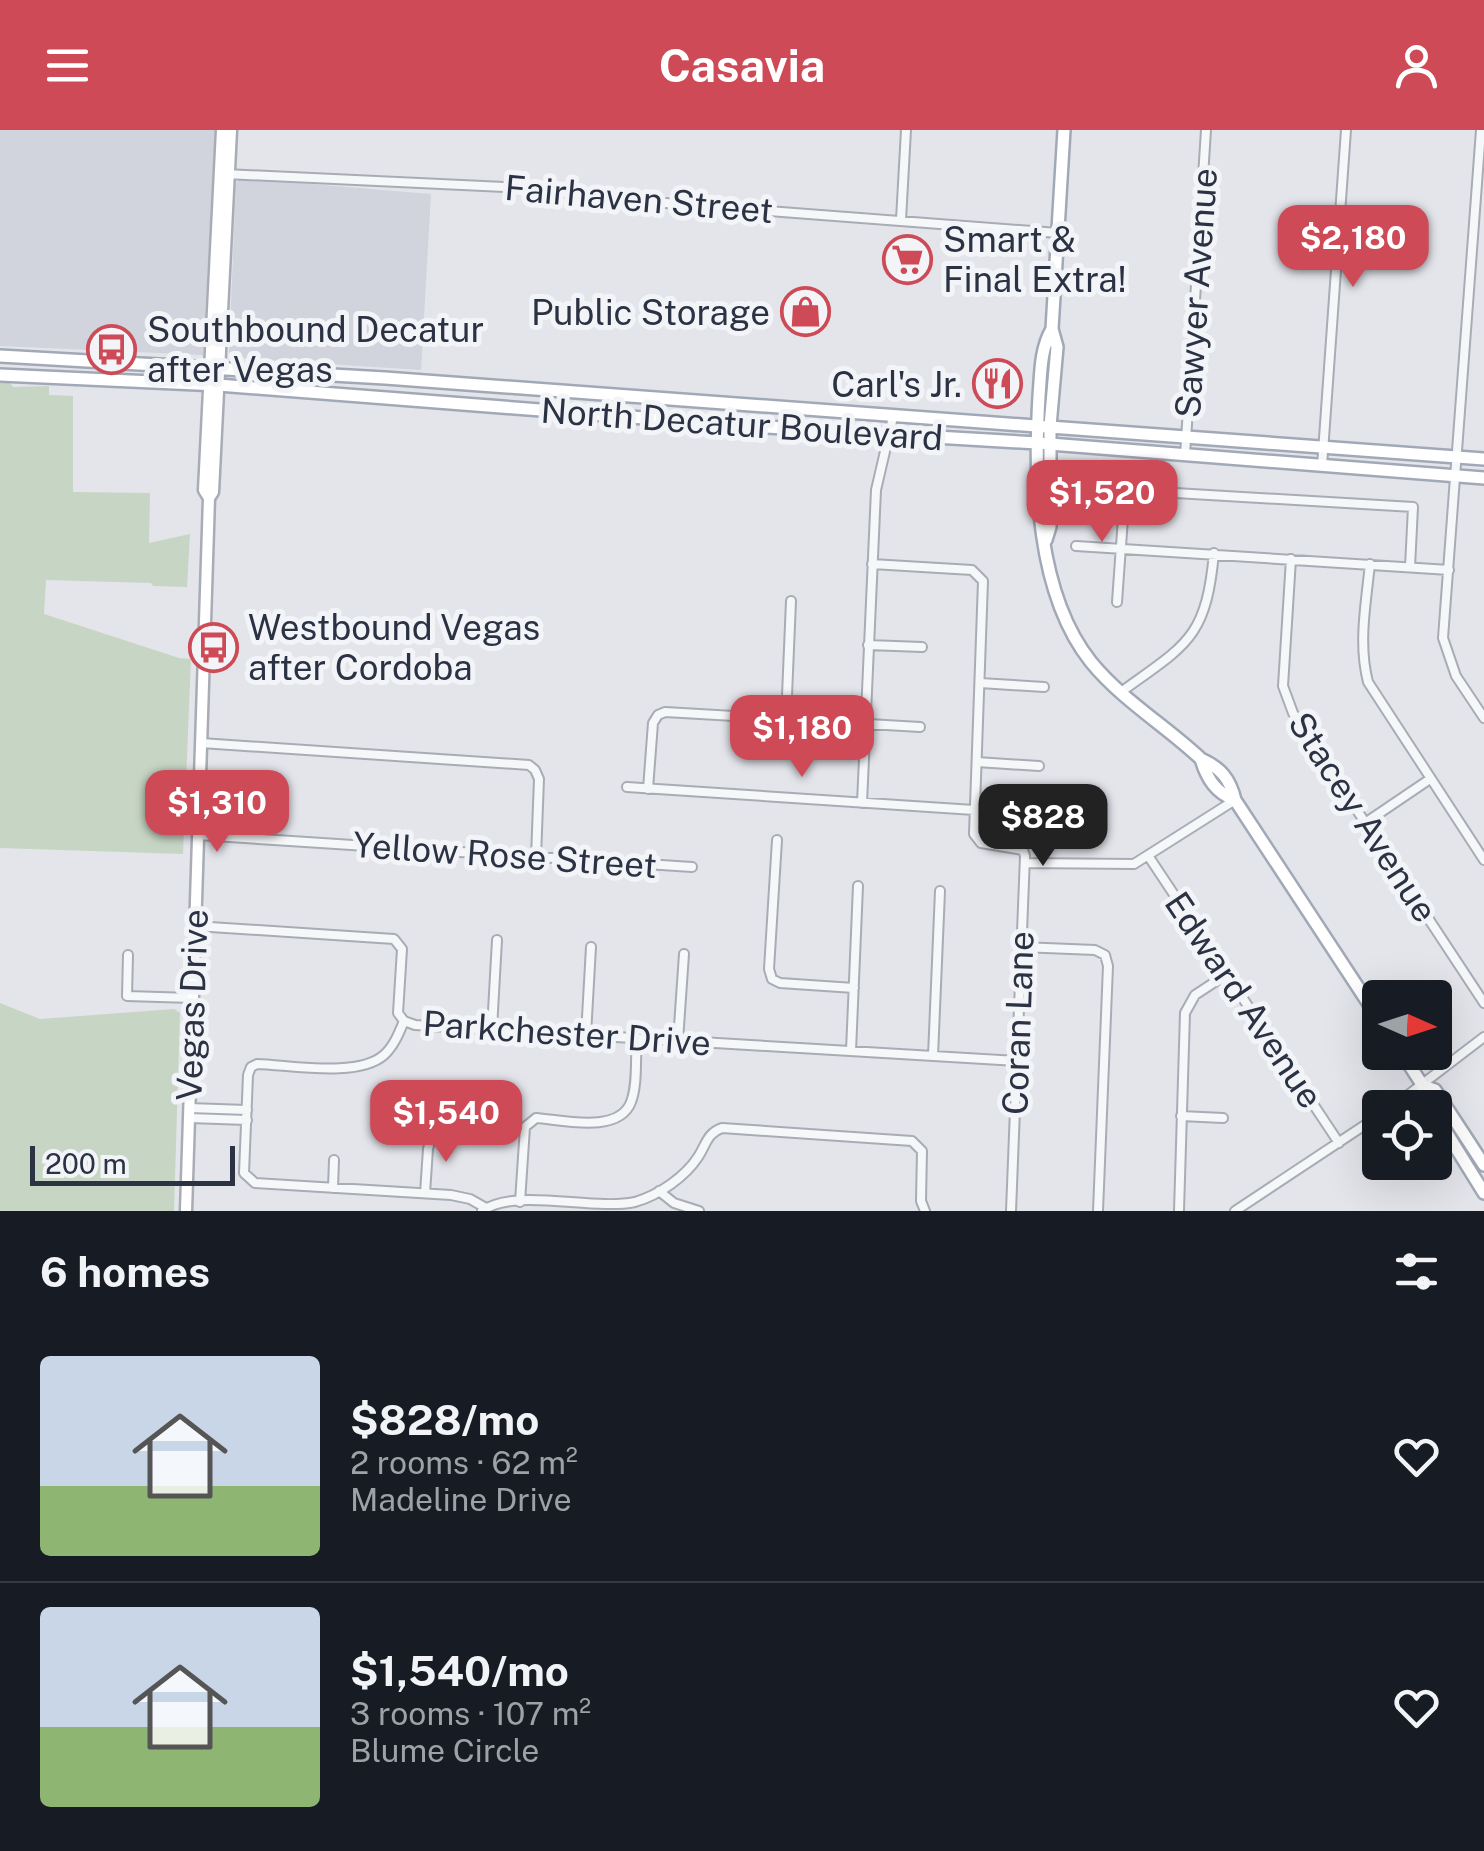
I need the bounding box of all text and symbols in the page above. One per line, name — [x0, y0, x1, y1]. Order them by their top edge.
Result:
icon: menu — [40, 38, 95, 93]
icon: person — [1389, 38, 1444, 93]
text: Casavia — [659, 39, 825, 92]
street label: Fairhaven Street — [503, 167, 775, 231]
street label: Sawyer Avenue — [1167, 167, 1225, 419]
pin: $2,180 — [1272, 205, 1434, 290]
place label: Smart & Final Extra! — [943, 219, 1126, 300]
text: $2,180 — [1300, 219, 1406, 256]
supermarket icon: Smart & Final Extra! — [882, 233, 934, 285]
shop icon: Public Storage — [779, 286, 831, 338]
place label: Public Storage — [531, 292, 770, 333]
place label: Southbound Decatur after Vegas — [147, 309, 484, 390]
bus stop icon: Southbound Decatur after Vegas — [86, 323, 138, 375]
restaurant icon: Carl's Jr. — [971, 358, 1023, 410]
place label: Carl's Jr. — [831, 364, 962, 405]
street label: North Decatur Boulevard — [540, 389, 944, 459]
pin: $1,520 — [1021, 460, 1183, 545]
text: $1,520 — [1049, 474, 1155, 511]
place label: Westbound Vegas after Cordoba — [248, 607, 540, 688]
bus stop icon: Westbound Vegas after Cordoba — [187, 621, 239, 673]
pin: $1,180 — [721, 695, 883, 780]
street label: Stacey Avenue — [1280, 705, 1446, 929]
text: $1,180 — [752, 709, 852, 746]
pin: $1,310 — [136, 770, 298, 855]
text: $1,310 — [167, 784, 267, 821]
pin: $828 — [984, 784, 1102, 869]
text: $828 — [1000, 798, 1086, 835]
street label: Yellow Rose Street — [352, 824, 658, 886]
street label: Edward Avenue — [1157, 884, 1331, 1116]
street label: Vegas Drive — [168, 908, 216, 1102]
street label: Coran Lane — [994, 930, 1042, 1116]
north arrow — [1362, 980, 1452, 1070]
map controls — [1362, 980, 1452, 1180]
street label: Parkchester Drive — [422, 1002, 712, 1064]
pin: $1,540 — [365, 1080, 527, 1165]
button: locate — [1362, 1090, 1452, 1180]
text: $1,540 — [392, 1094, 500, 1131]
scale bar — [30, 1141, 235, 1186]
text: 200 m — [45, 1147, 127, 1180]
icon: filters — [1389, 1244, 1444, 1299]
text: 6 homes — [40, 1247, 210, 1296]
text: $828/mo — [350, 1395, 539, 1444]
icon: home — [120, 1396, 240, 1516]
icon: heart — [1389, 1429, 1444, 1484]
text: 2 rooms · 62 m² — [350, 1444, 578, 1481]
text: Madeline Drive — [350, 1481, 572, 1518]
text: $1,540/mo — [350, 1646, 569, 1695]
icon: home — [120, 1647, 240, 1767]
icon: heart — [1389, 1680, 1444, 1735]
text: 3 rooms · 107 m² — [350, 1695, 591, 1732]
text: Blume Circle — [350, 1732, 539, 1769]

